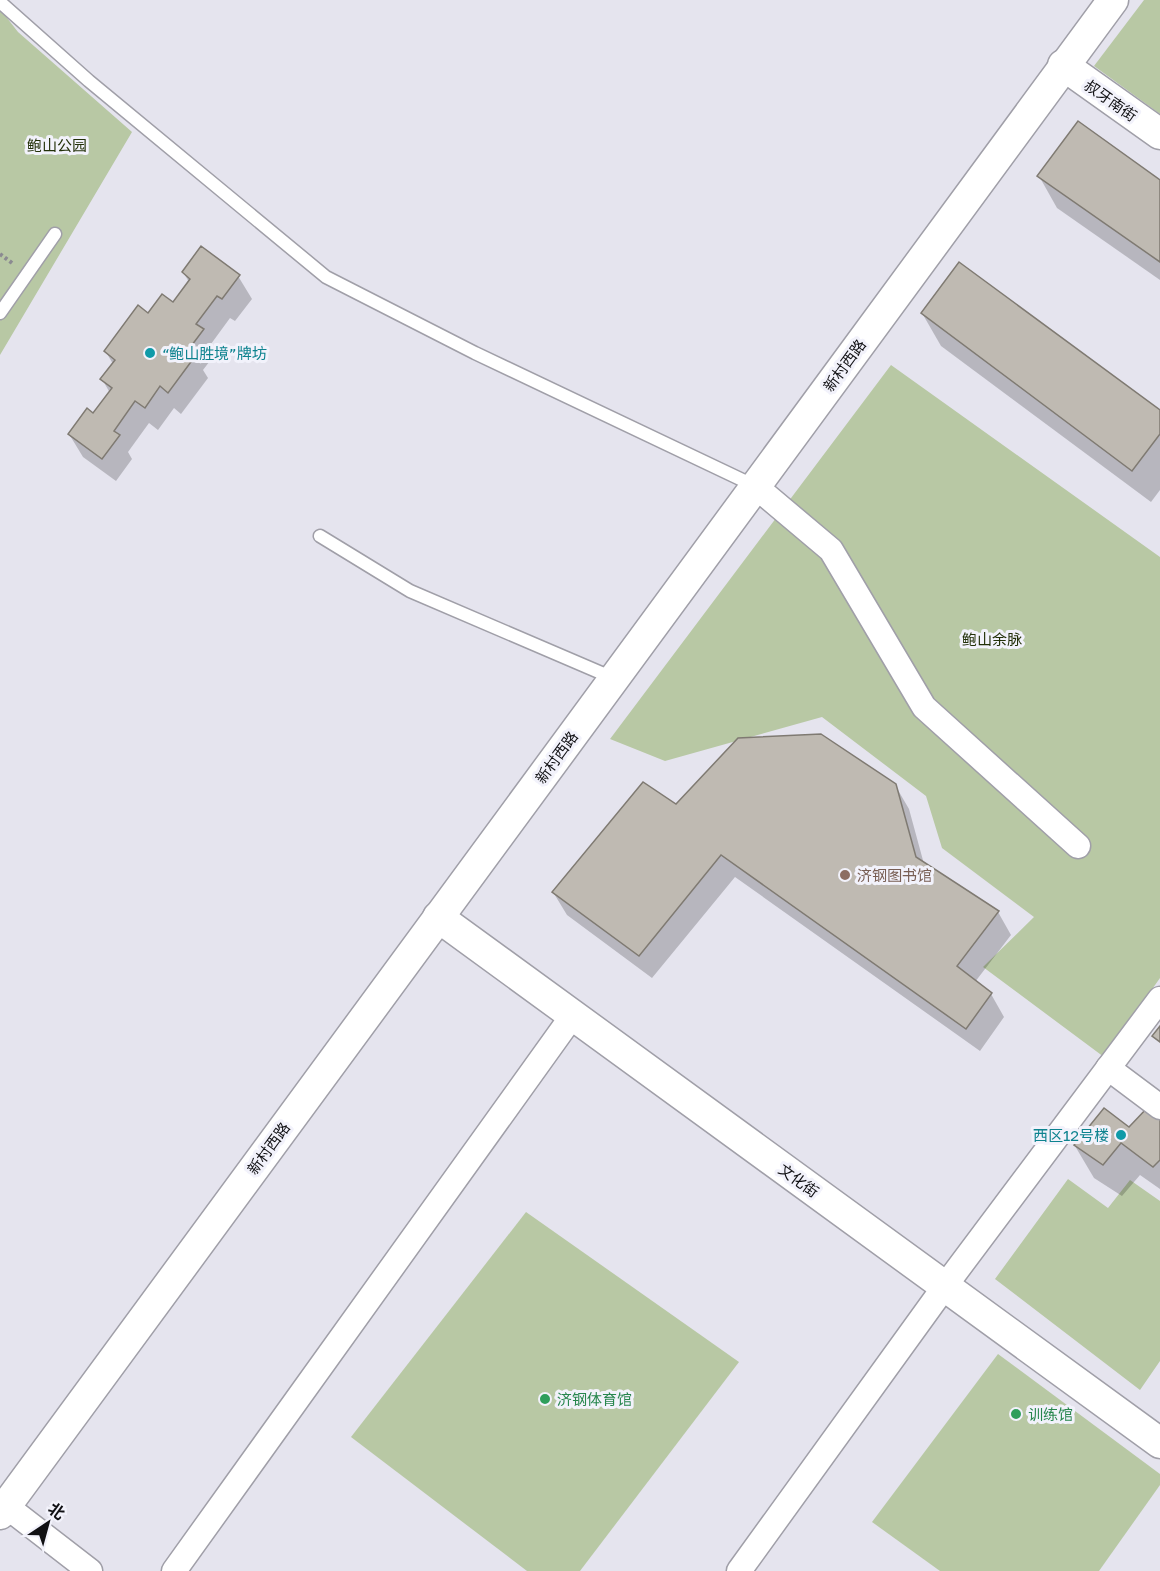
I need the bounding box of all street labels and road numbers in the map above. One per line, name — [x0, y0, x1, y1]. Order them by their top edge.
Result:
street label: 叔牙南街 — [1081, 75, 1141, 125]
street label: 新村西路 — [819, 335, 869, 395]
street label: 新村西路 — [531, 727, 581, 787]
street label: 新村西路 — [243, 1118, 293, 1178]
street label: 文化街 — [776, 1159, 822, 1201]

